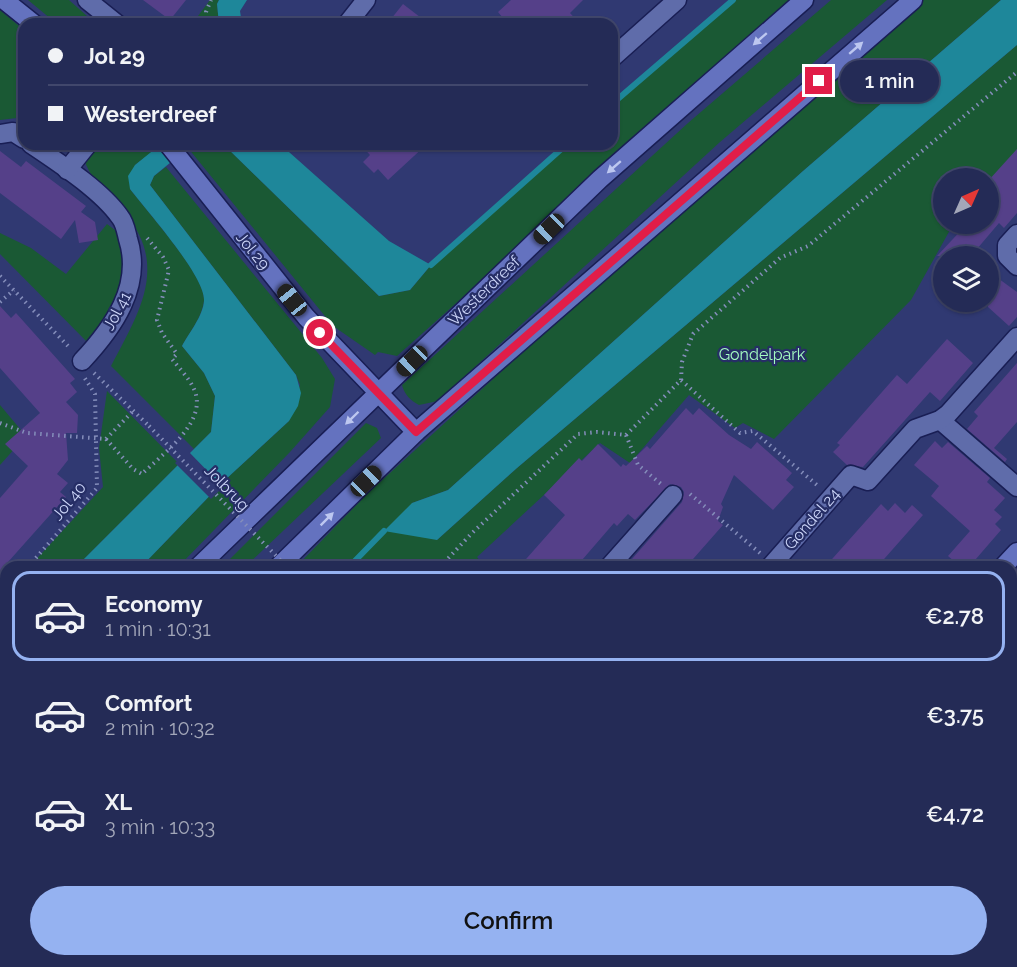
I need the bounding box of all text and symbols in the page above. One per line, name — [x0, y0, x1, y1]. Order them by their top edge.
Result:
one-way arrow — [753, 32, 768, 46]
one-way arrow — [848, 42, 863, 55]
text: Jol 29 — [84, 43, 145, 69]
callout: 1 min — [840, 60, 939, 102]
route end — [805, 67, 832, 94]
text: 1 min — [865, 69, 914, 93]
text: Westerdreef — [84, 101, 217, 127]
one-way arrow — [607, 160, 622, 173]
north arrow — [933, 168, 999, 234]
map controls — [933, 168, 999, 312]
car — [530, 210, 568, 248]
street label: Jol 29 — [232, 228, 274, 274]
button: layers — [933, 246, 999, 312]
street label: Westerdreef — [444, 252, 524, 330]
car — [274, 280, 310, 320]
street label: Jol 41 — [99, 288, 135, 333]
route start — [306, 319, 333, 346]
car — [393, 342, 431, 380]
park label: Gondelpark — [719, 345, 806, 364]
one-way arrow — [344, 411, 359, 425]
street label: Jolbrug — [201, 461, 253, 515]
car — [347, 462, 385, 500]
street label: Jol 40 — [48, 478, 90, 524]
street label: Gondel 24 — [780, 484, 844, 553]
one-way arrow — [319, 512, 333, 526]
icon: car — [33, 589, 87, 643]
text: Economy — [105, 591, 203, 617]
text: €2.78 — [925, 603, 984, 629]
text: 1 min · 10:31 — [105, 617, 211, 641]
icon: car — [33, 688, 87, 742]
text: Comfort — [105, 690, 192, 716]
text: €3.75 — [926, 702, 984, 728]
text: 2 min · 10:32 — [105, 716, 215, 740]
icon: car — [33, 787, 87, 841]
text: XL — [105, 789, 132, 815]
text: €4.72 — [926, 801, 984, 827]
text: 3 min · 10:33 — [105, 815, 215, 839]
button: Confirm — [30, 886, 987, 955]

